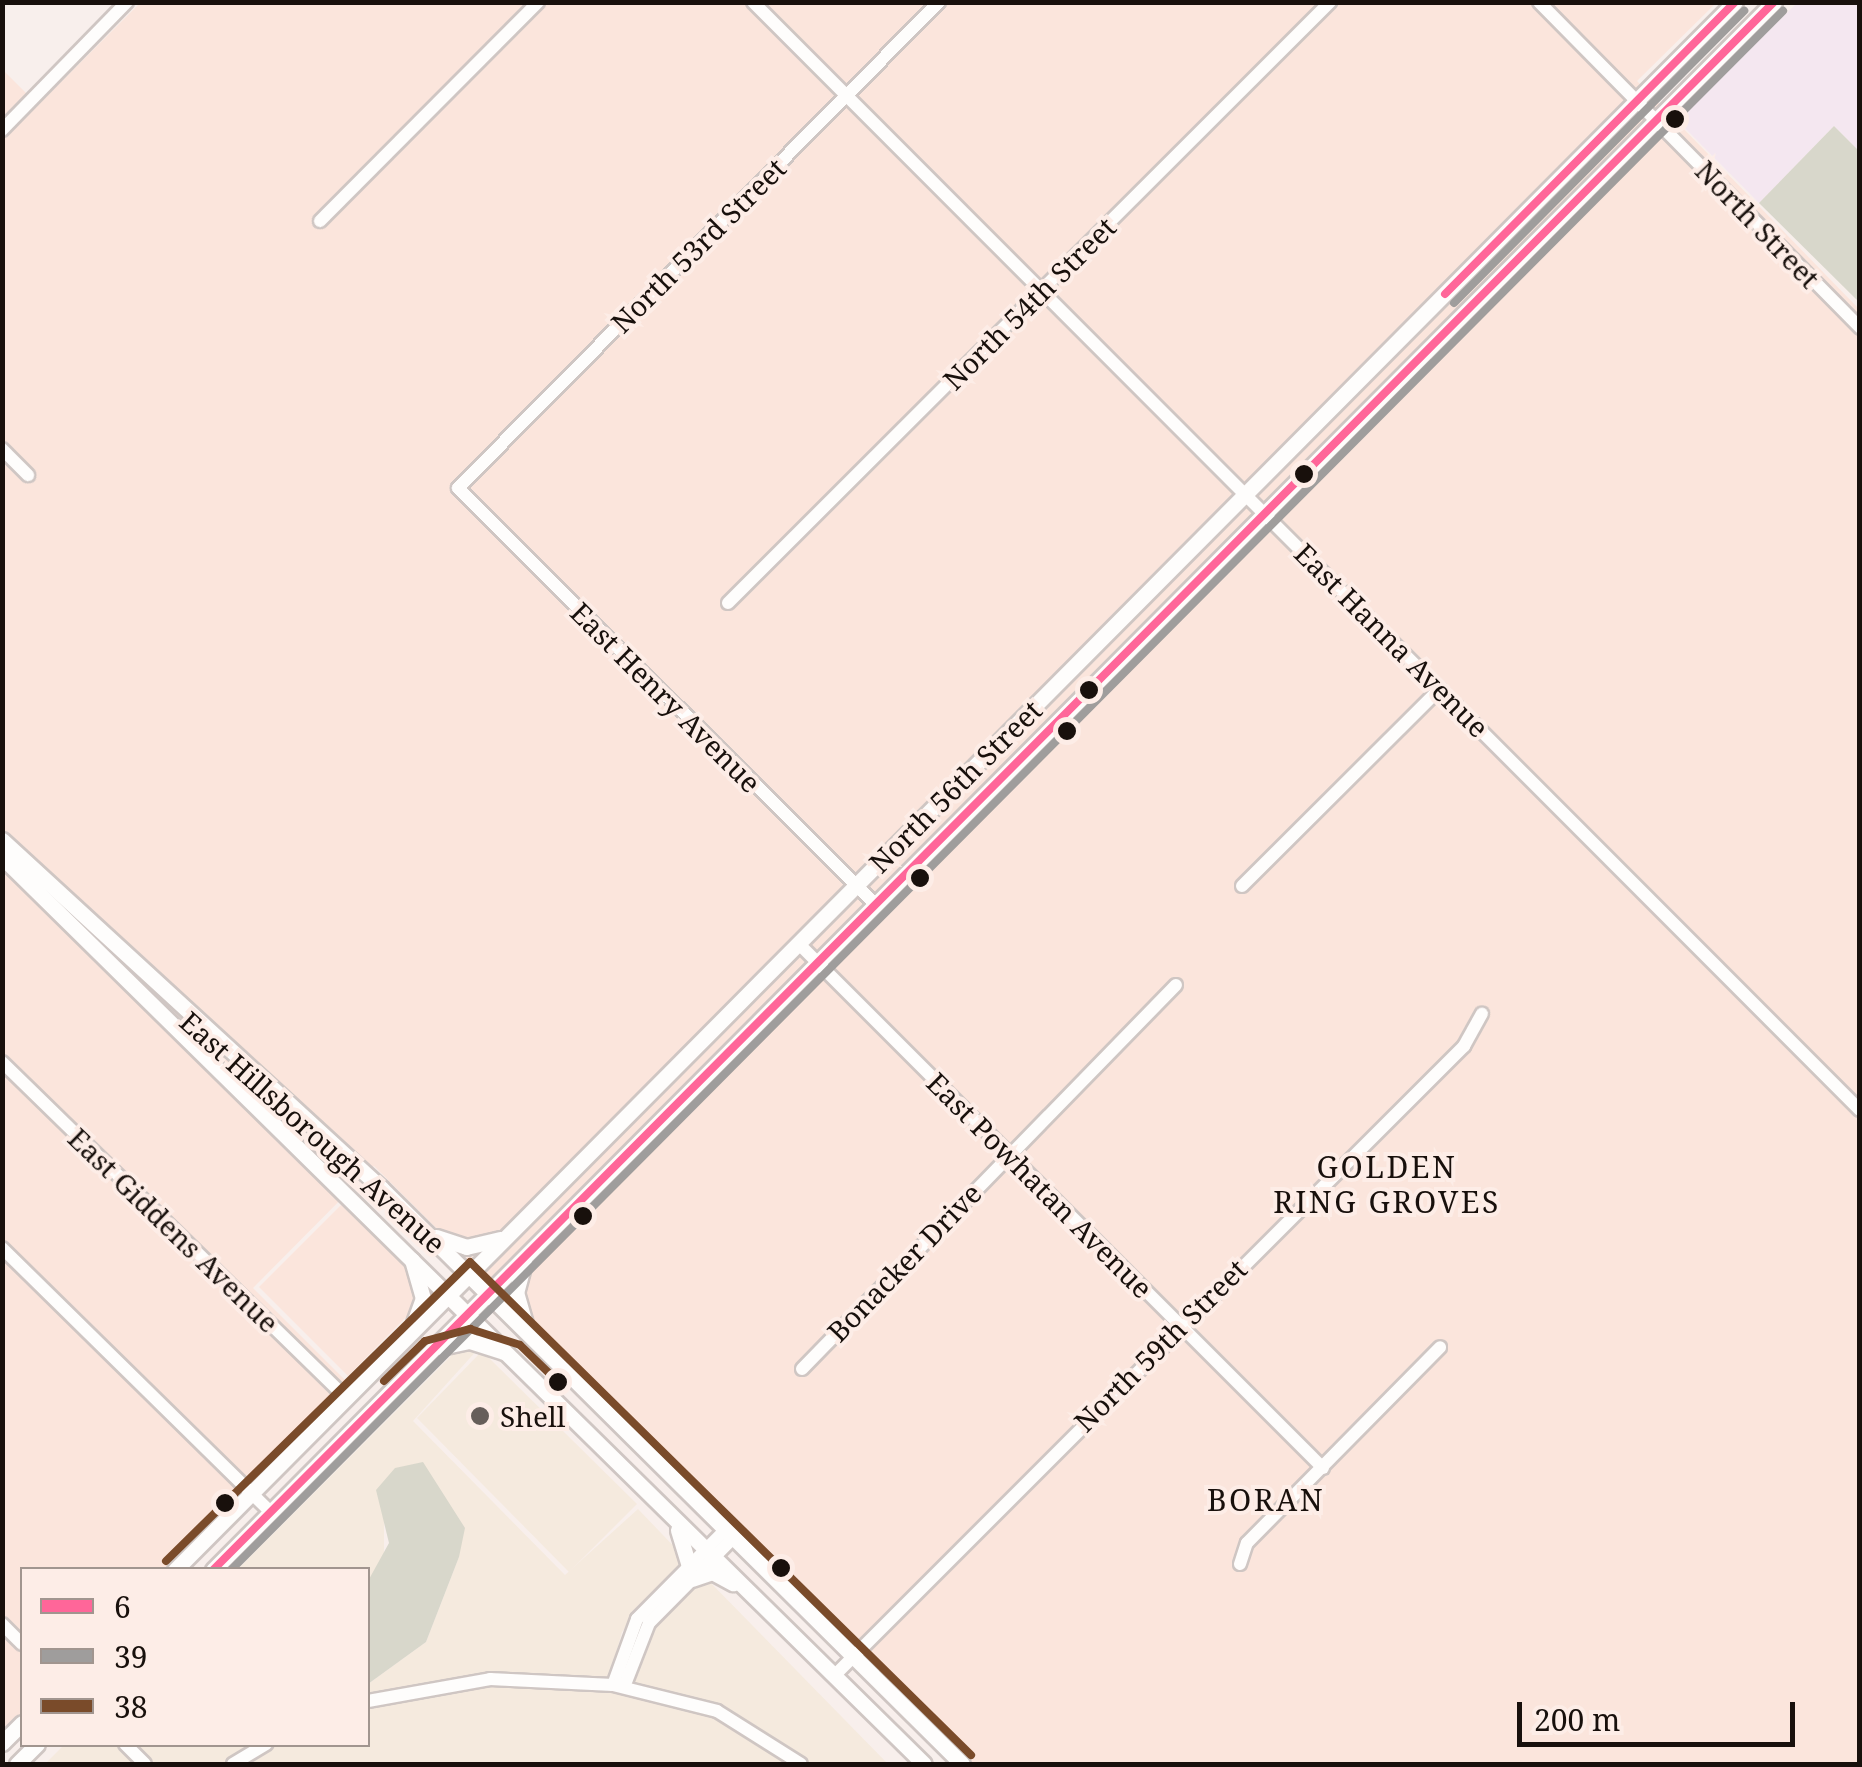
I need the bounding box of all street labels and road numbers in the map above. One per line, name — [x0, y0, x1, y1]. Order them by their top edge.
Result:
street label: North 53rd Street — [604, 151, 792, 339]
street label: North Street — [1689, 153, 1827, 295]
street label: North 54th Street — [936, 210, 1122, 396]
street label: East Hanna Avenue — [1288, 536, 1496, 744]
street label: East Henry Avenue — [564, 595, 768, 799]
street label: North 56th Street — [862, 693, 1048, 879]
street label: East Hillsborough Avenue — [174, 1004, 452, 1260]
street label: East Powhatan Avenue — [920, 1065, 1160, 1305]
street label: East Giddens Avenue — [62, 1121, 286, 1339]
street label: Bonacker Drive — [820, 1176, 988, 1348]
street label: North 59th Street — [1067, 1252, 1253, 1438]

